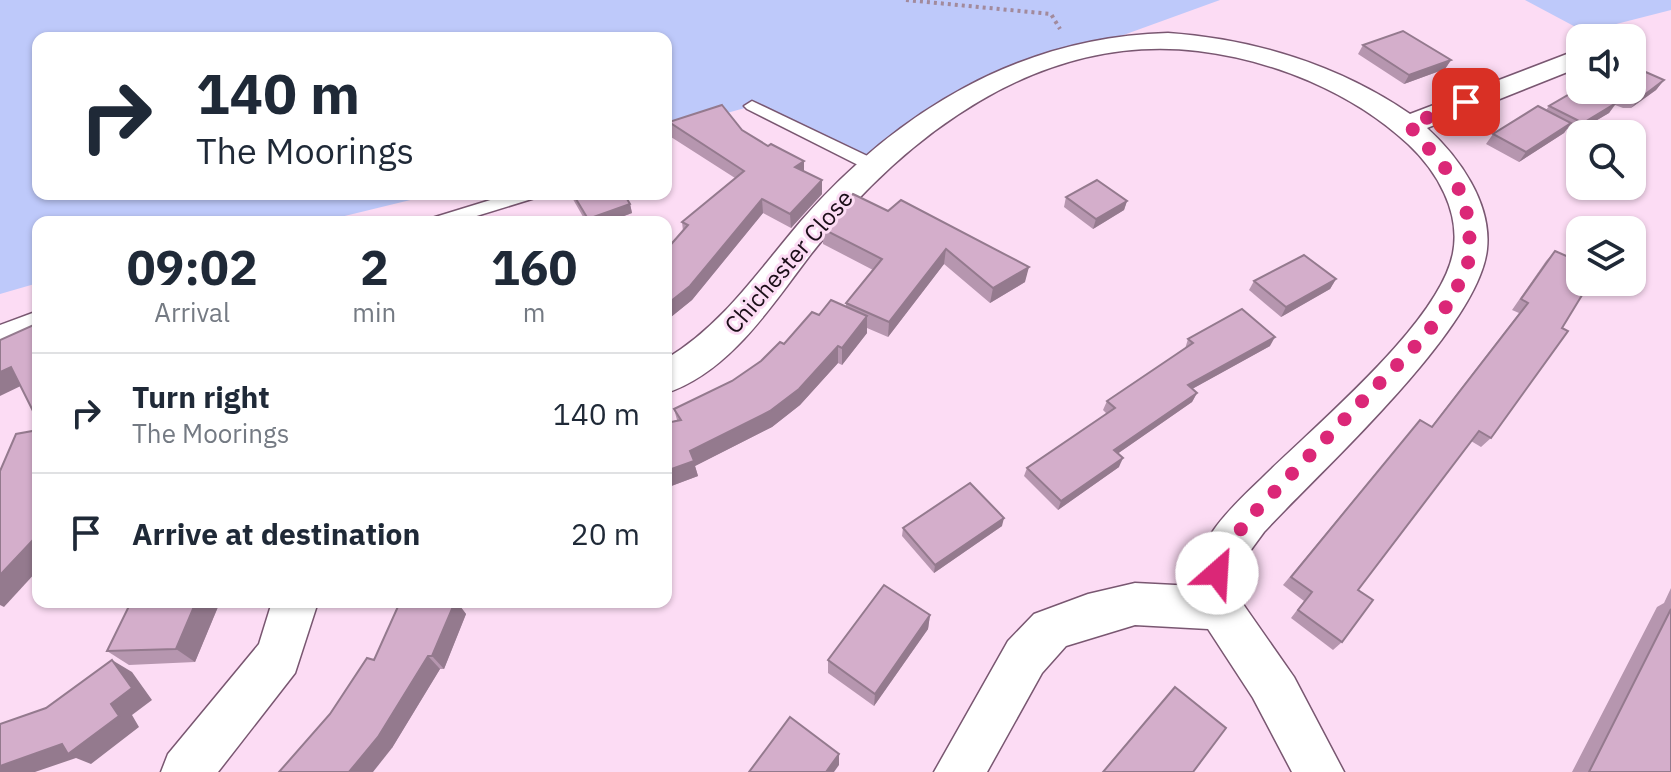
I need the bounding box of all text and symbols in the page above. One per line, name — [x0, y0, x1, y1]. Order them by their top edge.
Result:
map controls — [1566, 24, 1646, 296]
button: sound — [1566, 24, 1646, 104]
text: 140 m — [196, 57, 360, 129]
icon: right — [64, 64, 168, 168]
pin — [1432, 68, 1500, 136]
icon: arrive — [1444, 80, 1488, 124]
button: search — [1566, 120, 1646, 200]
text: The Moorings — [196, 127, 414, 174]
street label: Chichester Close — [717, 183, 860, 340]
button: layers — [1566, 216, 1646, 296]
text: 09:02 — [127, 236, 258, 298]
text: 2 — [360, 236, 389, 298]
text: 160 — [491, 236, 577, 298]
text: Arrival — [154, 295, 230, 329]
text: min — [352, 295, 396, 329]
text: m — [523, 295, 545, 329]
text: Turn right — [132, 377, 270, 416]
icon: right — [64, 391, 108, 435]
text: 140 m — [553, 394, 640, 433]
text: The Moorings — [132, 416, 289, 450]
icon: arrive — [64, 511, 108, 555]
text: Arrive at destination — [132, 514, 420, 553]
text: 20 m — [571, 514, 640, 553]
position arrow — [1175, 531, 1259, 615]

